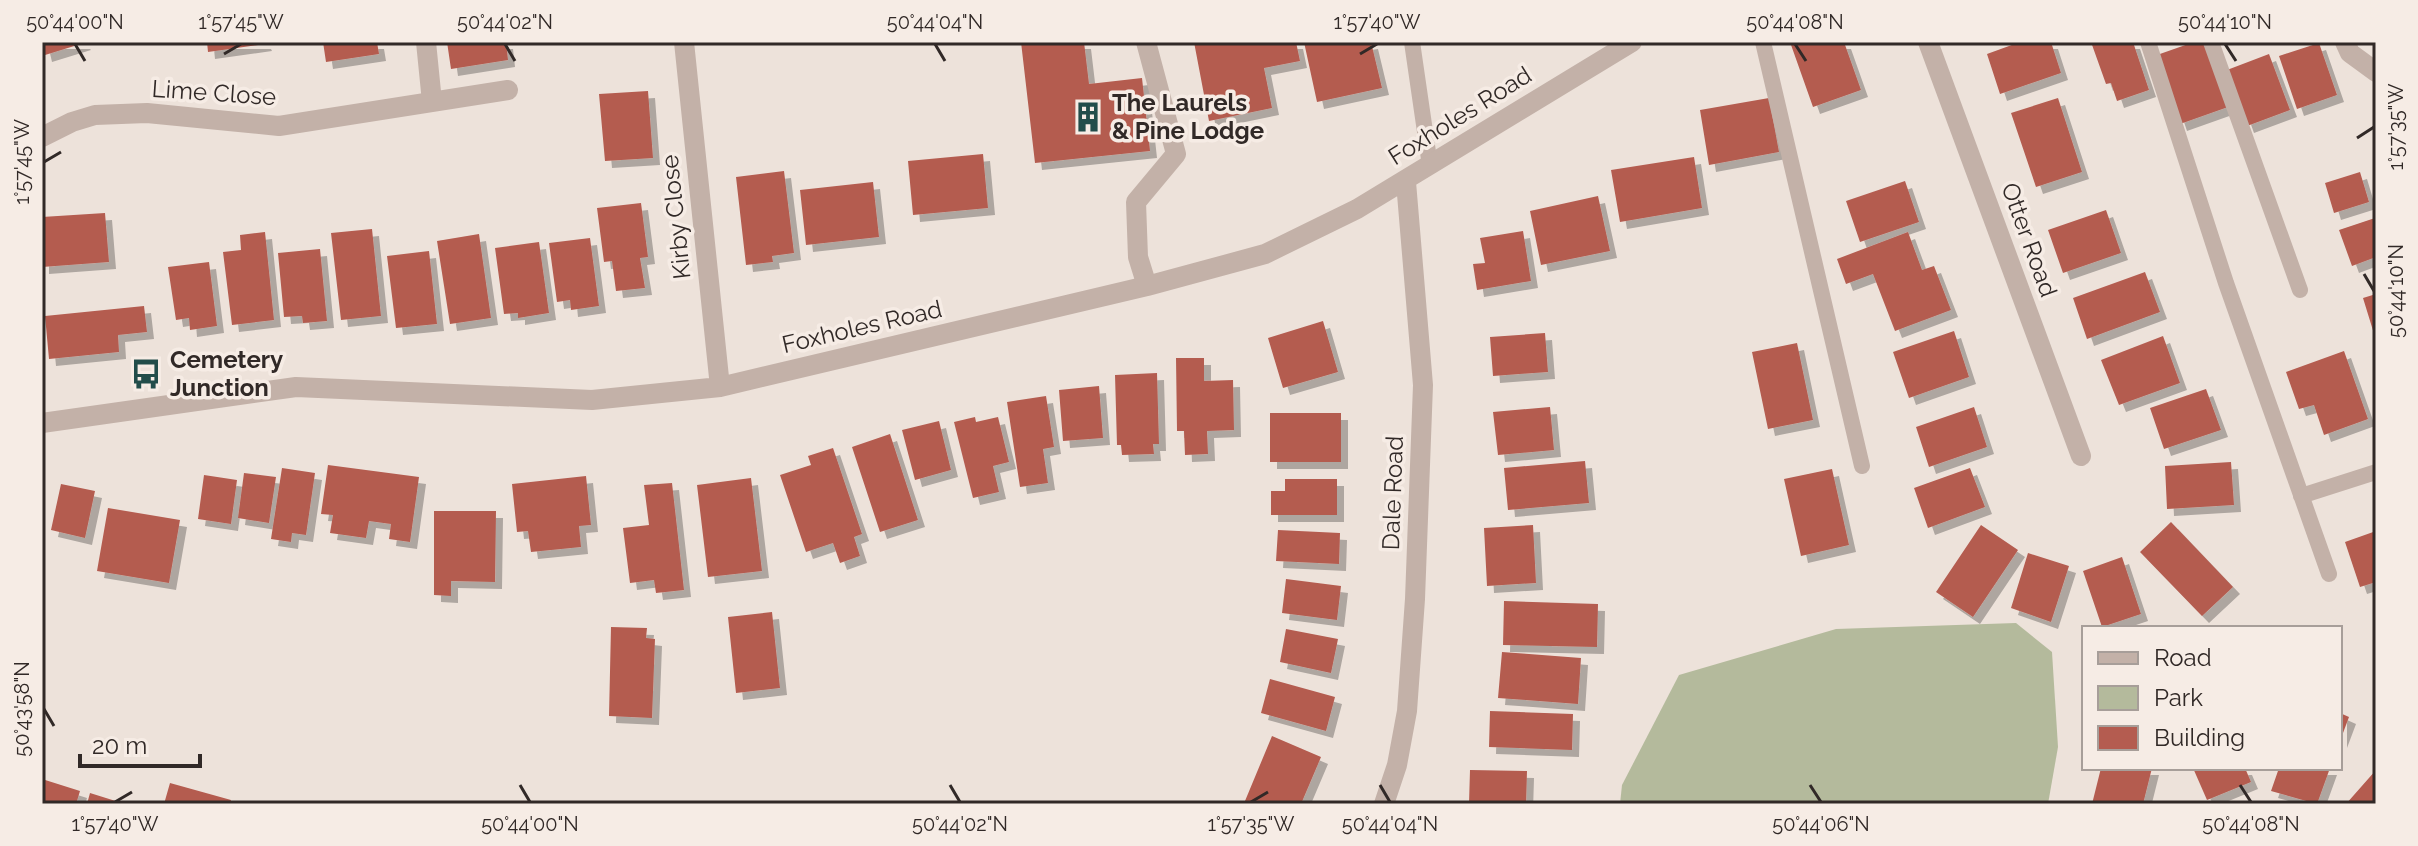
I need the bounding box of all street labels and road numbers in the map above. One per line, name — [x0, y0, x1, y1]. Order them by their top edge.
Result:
street label: Foxholes Road — [1383, 60, 1537, 171]
street label: Lime Close — [151, 74, 277, 111]
street label: Kirby Close — [655, 153, 696, 281]
street label: Otter Road — [1995, 179, 2064, 301]
street label: Foxholes Road — [779, 294, 945, 359]
street label: Dale Road — [1376, 435, 1409, 551]

